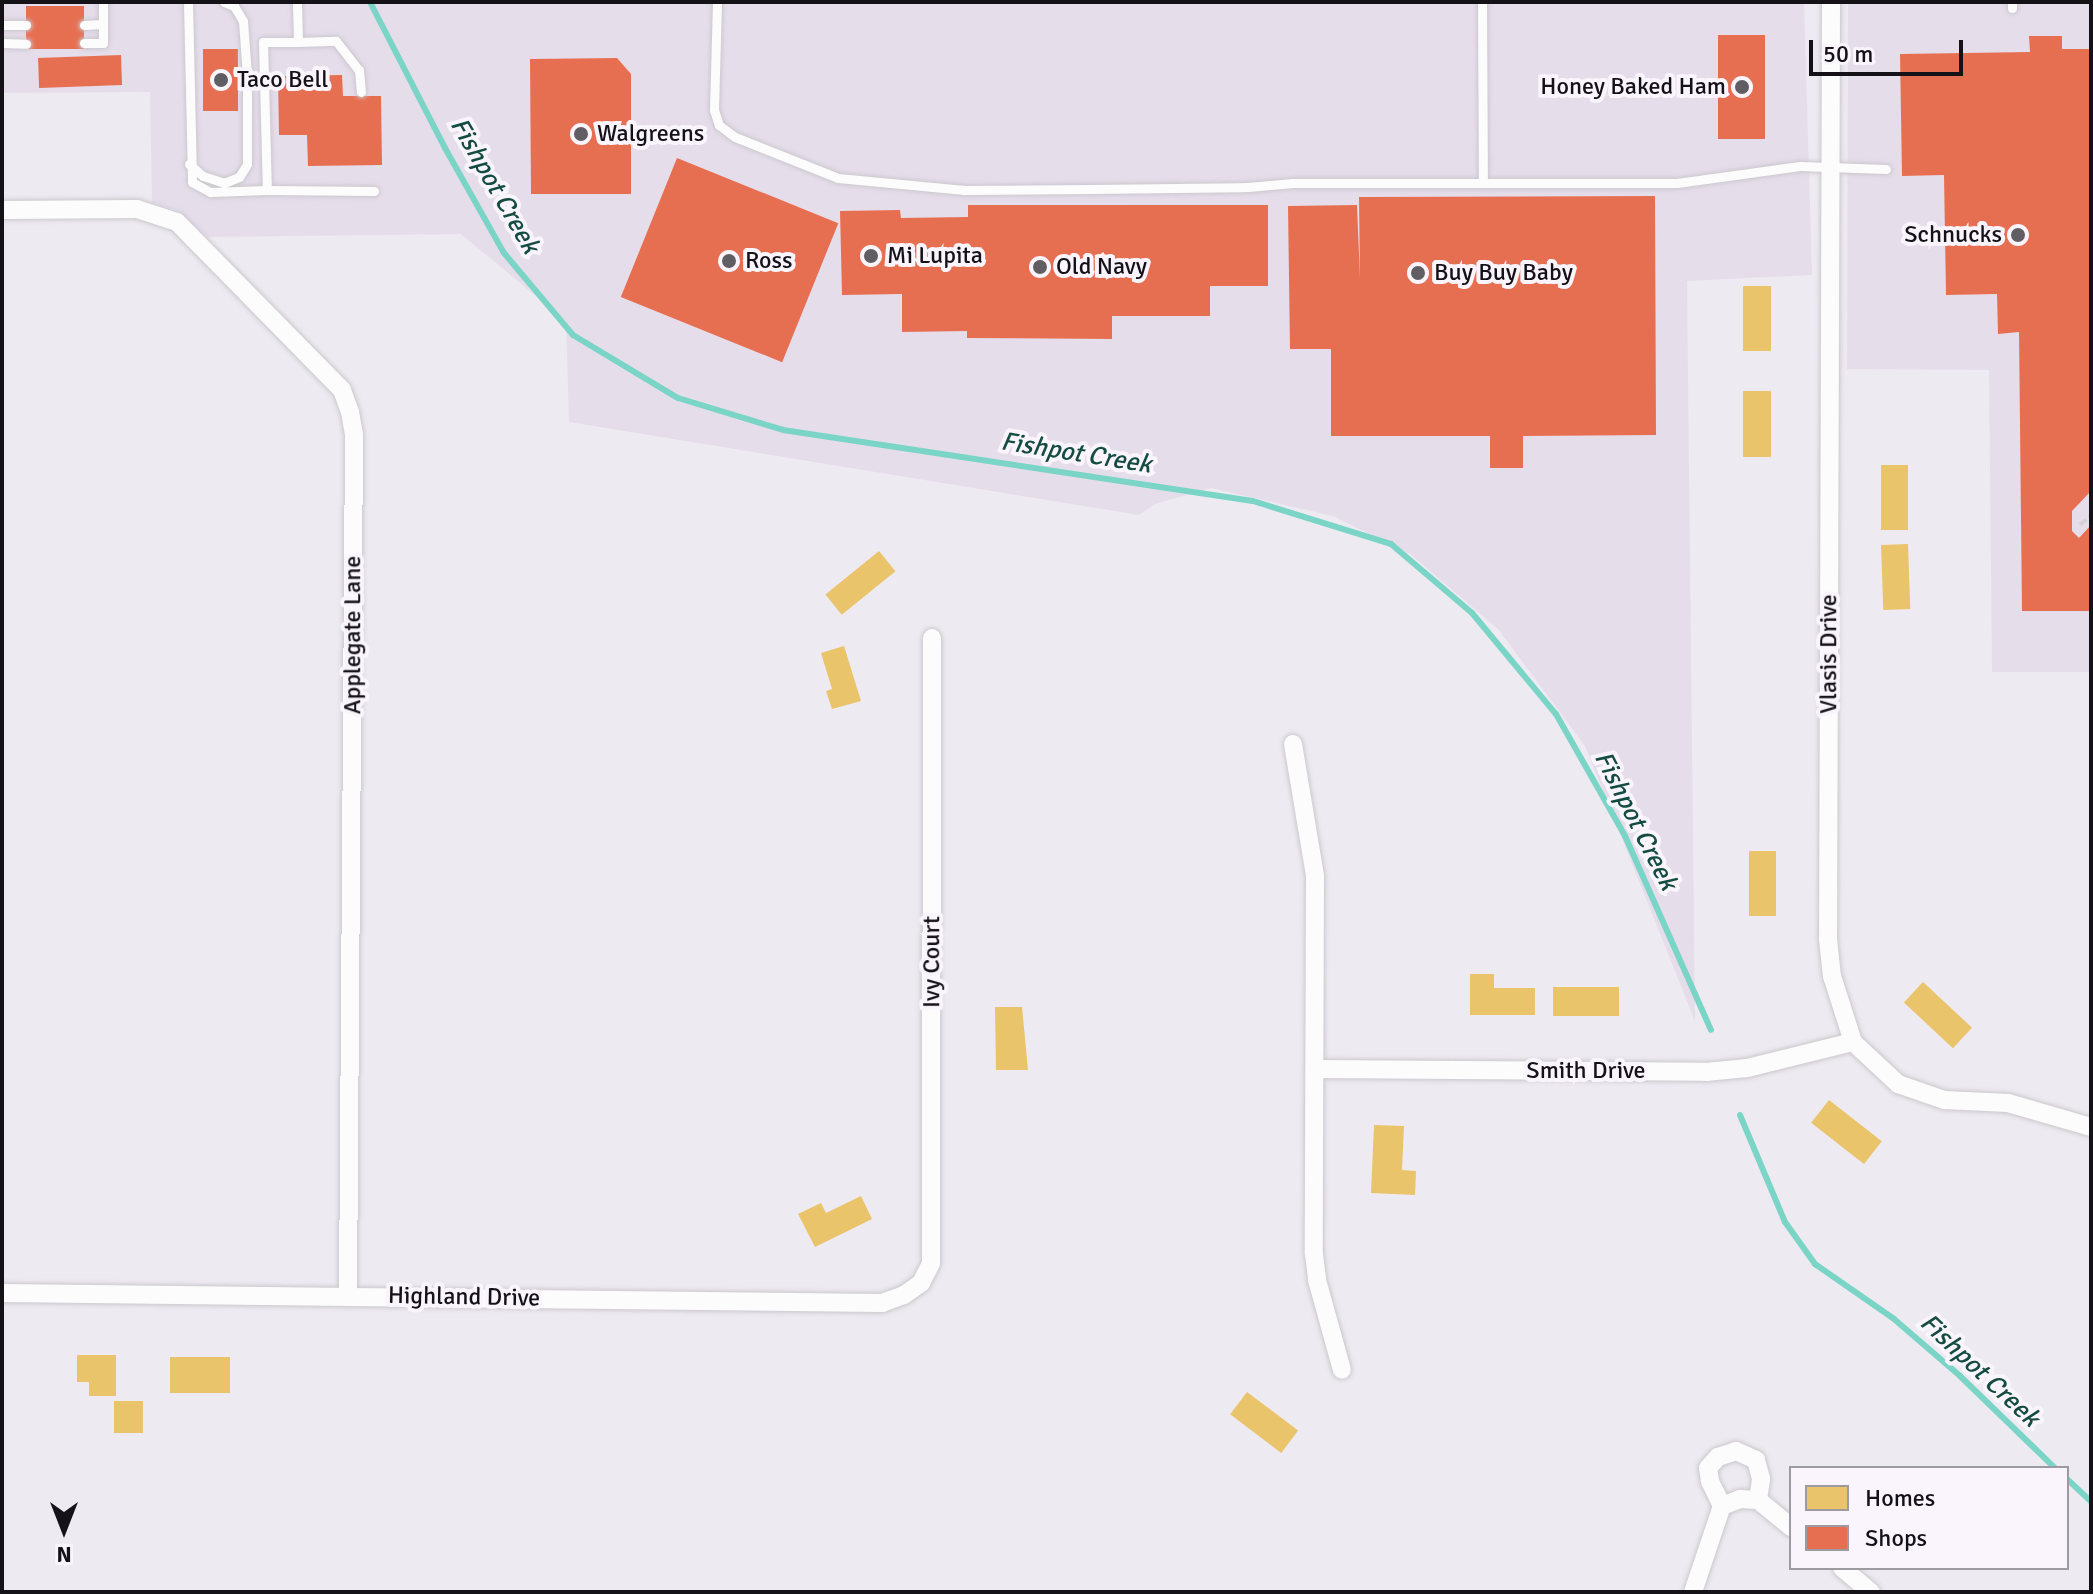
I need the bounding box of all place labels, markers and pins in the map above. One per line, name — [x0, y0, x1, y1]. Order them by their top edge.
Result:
place label: Taco Bell — [237, 66, 328, 94]
marker: Taco Bell — [212, 71, 230, 89]
place label: Honey Baked Ham — [1540, 73, 1726, 101]
marker: Honey Baked Ham — [1733, 78, 1751, 96]
place label: Walgreens — [597, 120, 704, 148]
marker: Walgreens — [572, 125, 590, 143]
place label: Schnucks — [1904, 221, 2002, 249]
marker: Schnucks — [2009, 226, 2027, 244]
place label: Mi Lupita — [887, 242, 983, 270]
place label: Ross — [745, 247, 793, 275]
marker: Mi Lupita — [862, 247, 880, 265]
marker: Ross — [720, 252, 738, 270]
place label: Old Navy — [1056, 253, 1147, 281]
marker: Old Navy — [1031, 258, 1049, 276]
place label: Buy Buy Baby — [1434, 259, 1573, 287]
marker: Buy Buy Baby — [1409, 264, 1427, 282]

